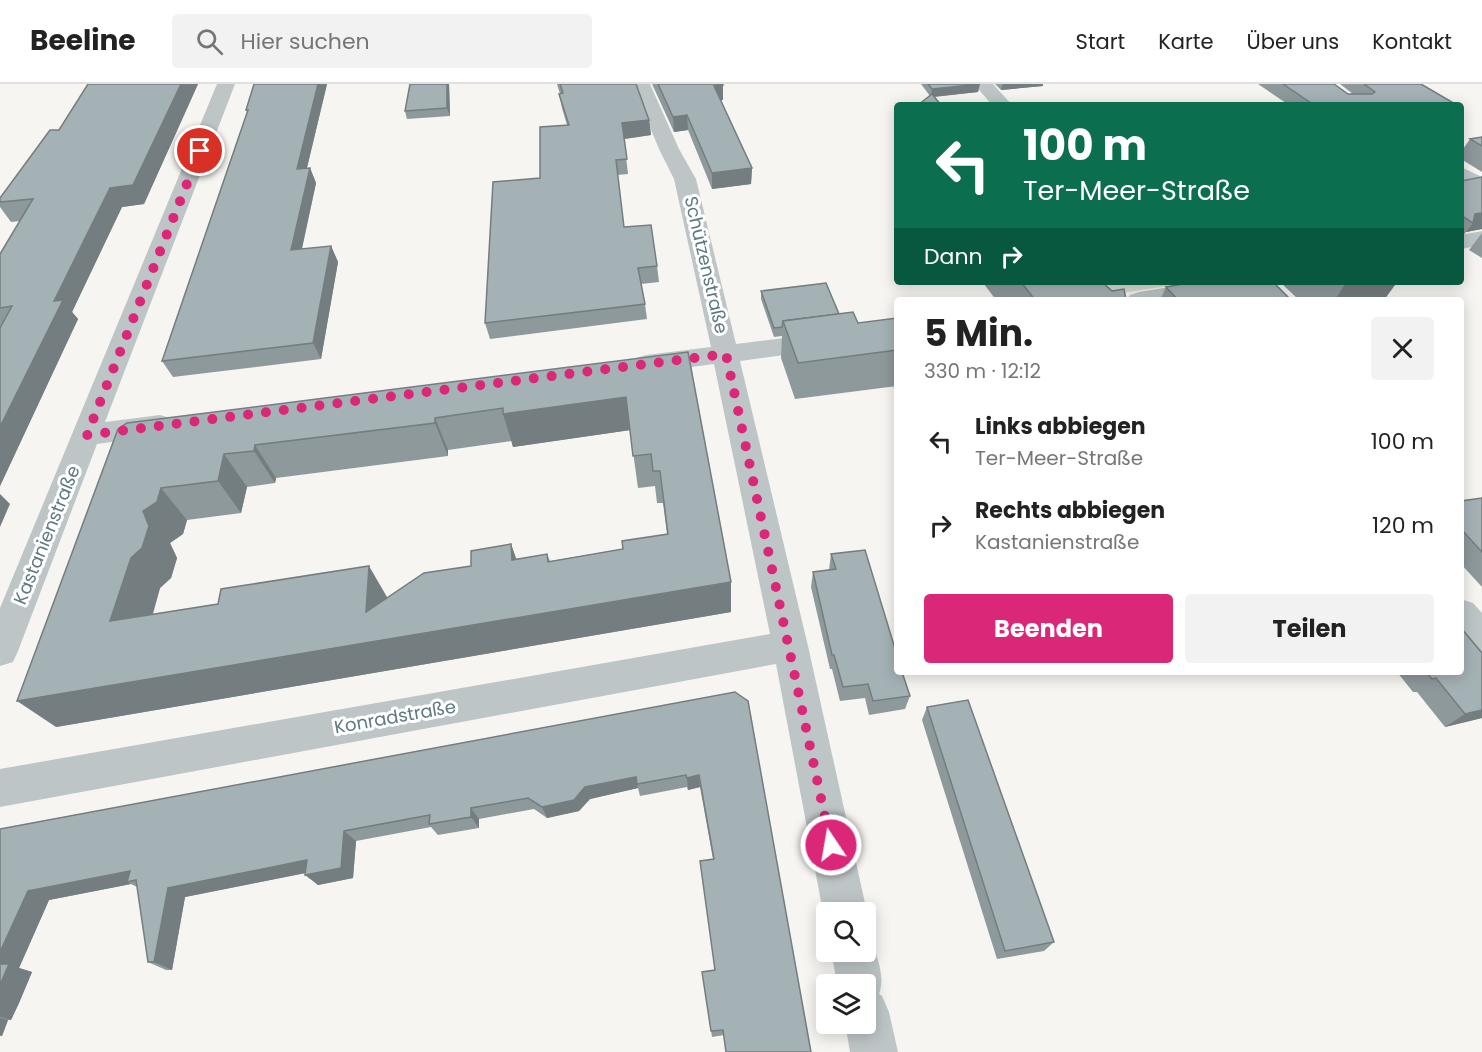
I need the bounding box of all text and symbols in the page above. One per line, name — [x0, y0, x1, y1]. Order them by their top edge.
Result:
search box — [172, 14, 592, 68]
text: Beeline — [30, 21, 136, 60]
icon: search — [193, 25, 226, 58]
text: Hier suchen — [241, 26, 370, 57]
text: Start — [1076, 27, 1125, 56]
text: Karte — [1158, 27, 1214, 56]
text: Über uns — [1247, 27, 1339, 56]
text: Kontakt — [1372, 27, 1452, 56]
text: 100 m — [1023, 116, 1147, 175]
pin — [174, 125, 225, 176]
icon: left — [924, 126, 1002, 204]
icon: arrive — [183, 134, 216, 167]
text: Ter-Meer-Straße — [1023, 172, 1250, 209]
street label: Schützenstraße — [679, 194, 734, 336]
icon: right — [995, 240, 1028, 273]
text: Dann — [924, 241, 983, 272]
text: 5 Min. — [924, 308, 1033, 359]
button: close — [1371, 317, 1434, 380]
text: 330 m · 12:12 — [924, 357, 1041, 385]
text: Links abbiegen — [975, 411, 1146, 442]
icon: left — [924, 425, 957, 458]
text: 100 m — [1371, 426, 1434, 457]
text: Ter-Meer-Straße — [975, 444, 1143, 472]
street label: Kastanienstraße — [7, 462, 86, 608]
text: Rechts abbiegen — [975, 495, 1165, 526]
icon: right — [924, 509, 957, 542]
text: 120 m — [1372, 510, 1434, 541]
text: Kastanienstraße — [975, 528, 1139, 556]
button: Beenden — [924, 594, 1173, 663]
button: Teilen — [1185, 594, 1434, 663]
street label: Konradstraße — [332, 694, 458, 740]
position arrow — [799, 813, 863, 877]
map controls — [816, 902, 876, 1034]
button: search — [816, 902, 876, 962]
button: layers — [816, 974, 876, 1034]

